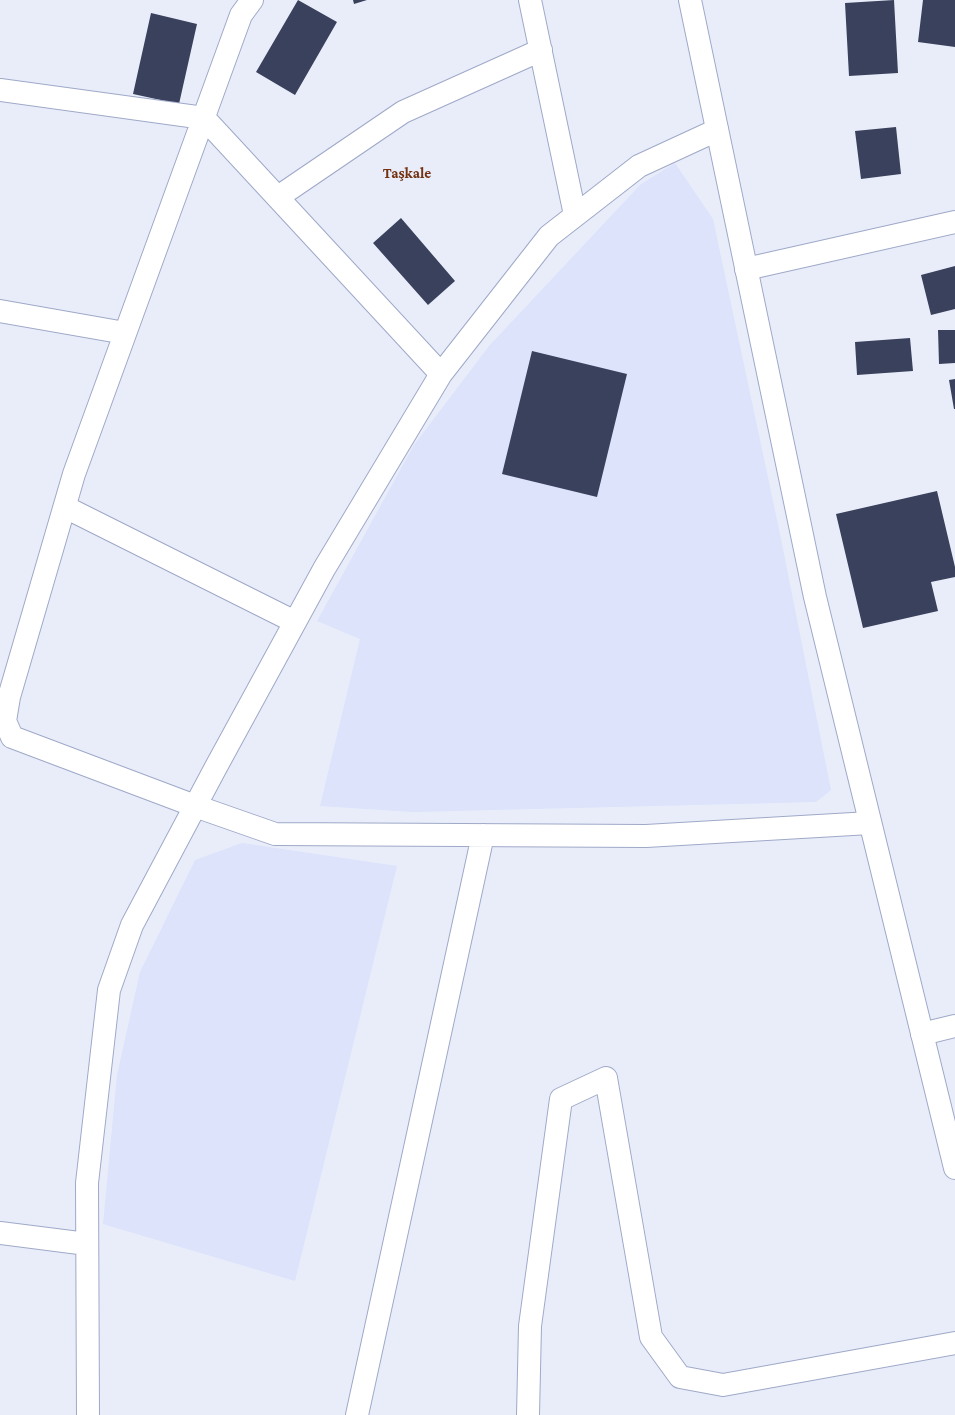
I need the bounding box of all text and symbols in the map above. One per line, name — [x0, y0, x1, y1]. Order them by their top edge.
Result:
district label: Taşkale — [383, 164, 431, 182]

